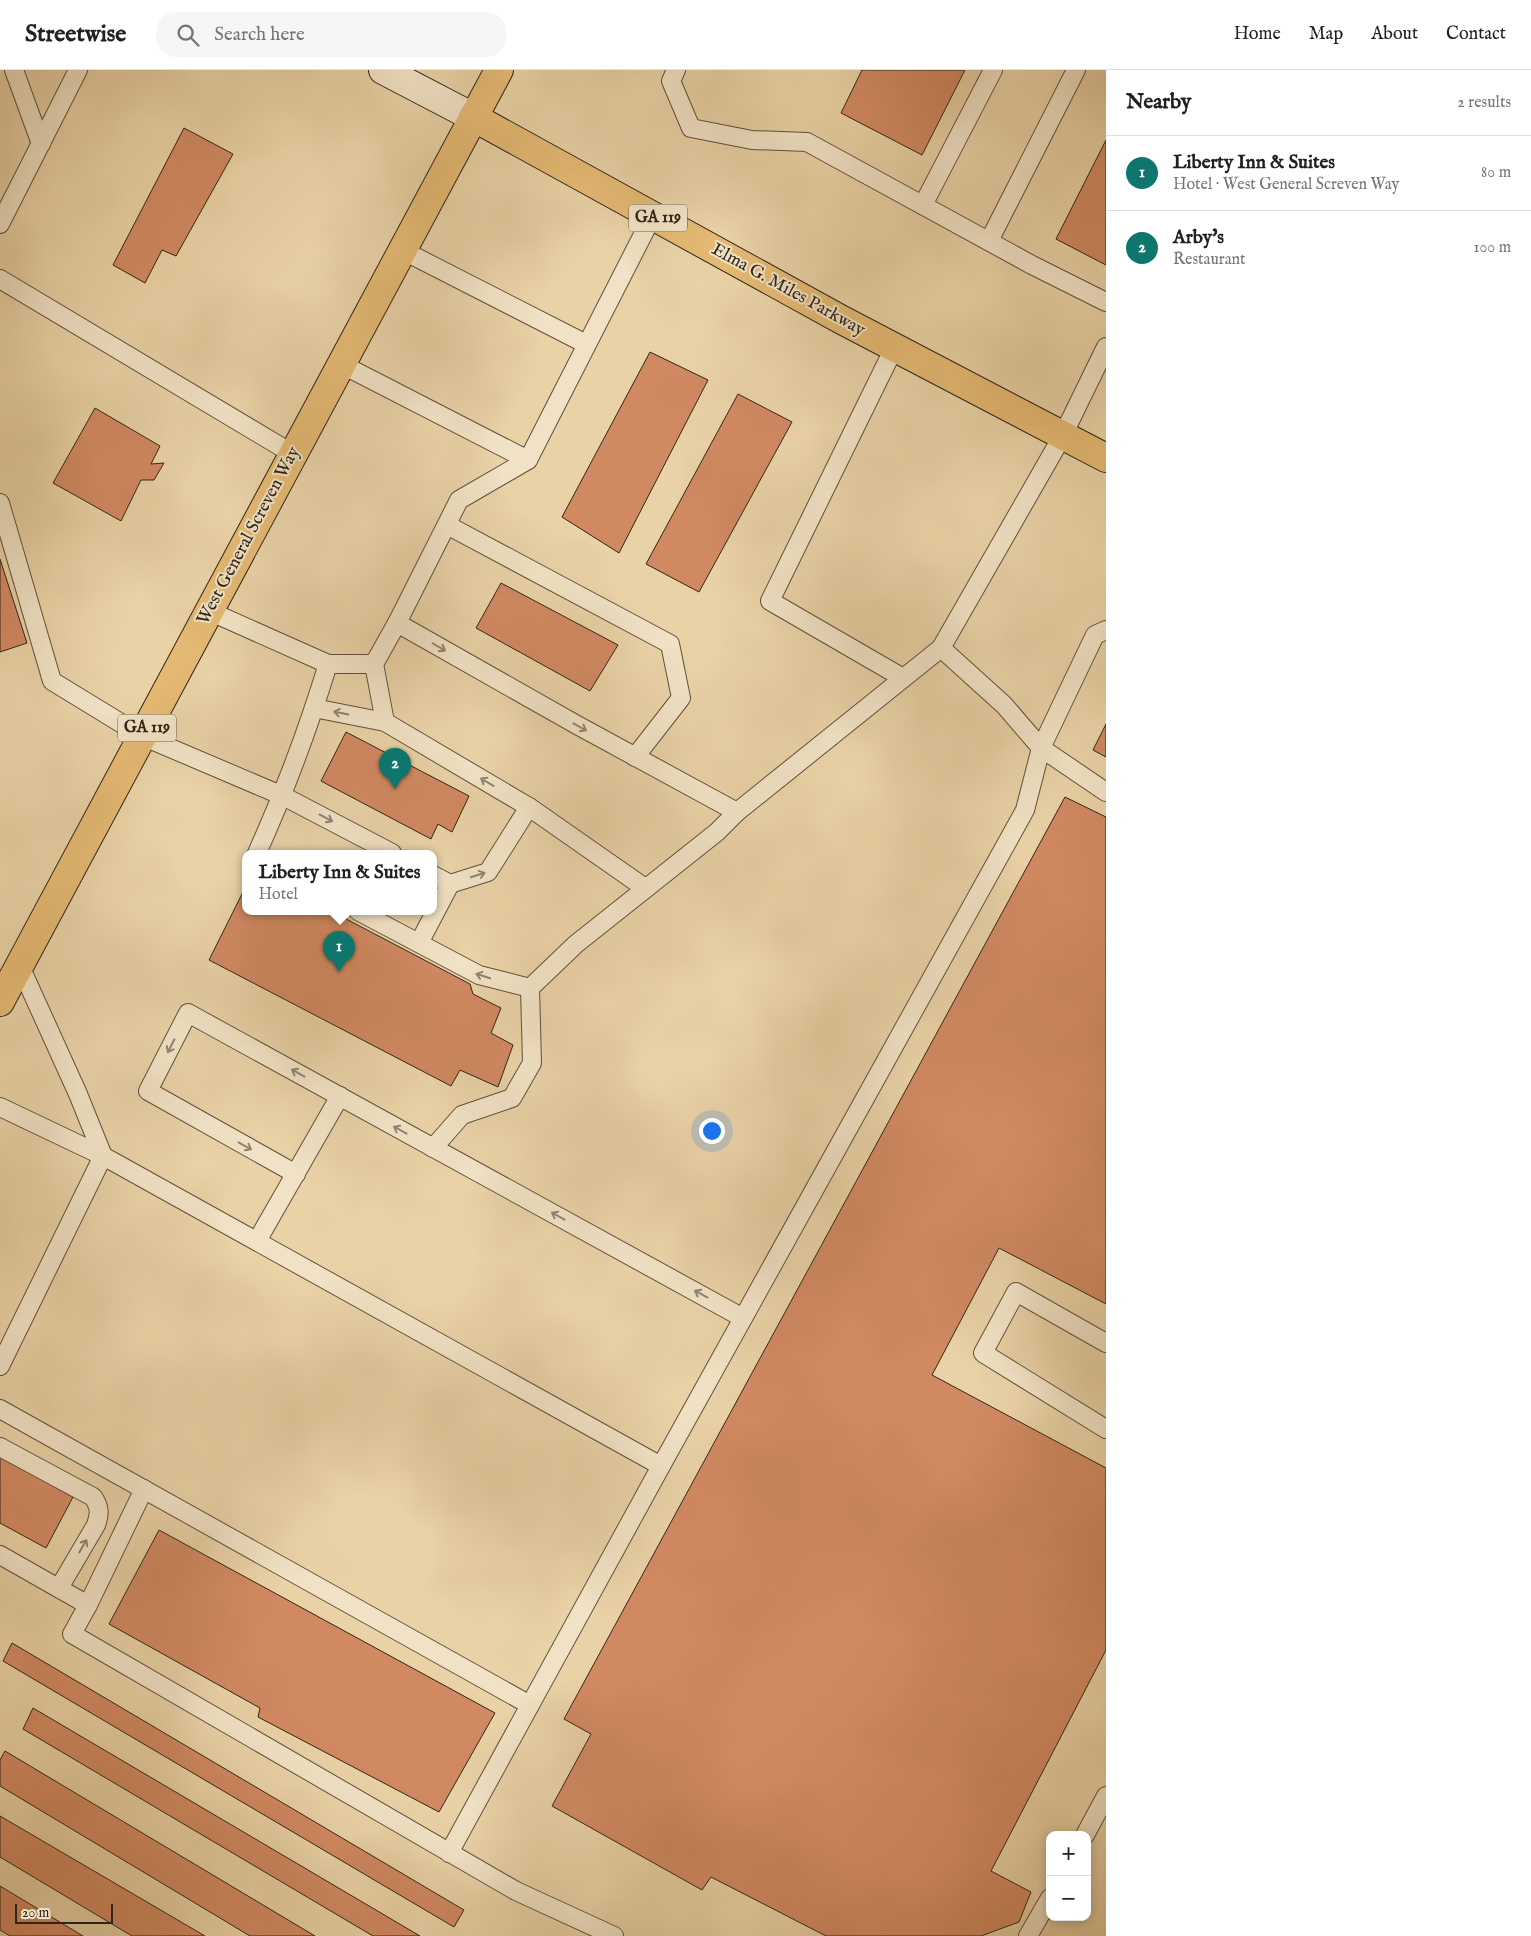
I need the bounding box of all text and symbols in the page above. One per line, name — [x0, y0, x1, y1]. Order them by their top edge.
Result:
search box — [156, 12, 506, 57]
text: Streetwise — [25, 19, 126, 50]
icon: search — [174, 21, 202, 49]
text: Search here — [214, 23, 305, 47]
text: Home — [1234, 23, 1281, 46]
text: Map — [1309, 23, 1343, 46]
text: About — [1371, 23, 1418, 46]
text: Contact — [1446, 23, 1506, 46]
text: Nearby — [1126, 89, 1191, 116]
text: 2 results — [1457, 93, 1511, 113]
text: Liberty Inn & Suites — [1173, 151, 1335, 175]
text: 1 — [1139, 163, 1145, 183]
text: 80 m — [1481, 163, 1511, 183]
text: Hotel · West General Screven Way — [1173, 175, 1399, 195]
road number: GA 119 — [629, 204, 687, 232]
text: Arby's — [1173, 226, 1224, 250]
street label: Elma G. Miles Parkway — [707, 238, 869, 342]
text: 2 — [1138, 238, 1146, 258]
text: 100 m — [1474, 238, 1511, 258]
text: Restaurant — [1173, 250, 1246, 270]
street label: West General Screven Way — [192, 443, 306, 629]
one-way arrow — [432, 642, 446, 652]
one-way arrow — [334, 708, 350, 717]
road number: GA 119 — [118, 714, 176, 741]
one-way arrow — [573, 723, 587, 733]
pin: 2 — [379, 748, 411, 789]
one-way arrow — [480, 776, 494, 786]
one-way arrow — [318, 814, 333, 824]
popup — [242, 850, 437, 915]
text: Liberty Inn & Suites — [259, 861, 420, 885]
one-way arrow — [469, 870, 485, 879]
text: Hotel — [259, 885, 298, 905]
pin: 1 — [323, 931, 355, 972]
one-way arrow — [475, 970, 491, 980]
one-way arrow — [166, 1038, 175, 1053]
one-way arrow — [290, 1068, 305, 1078]
your location — [699, 1118, 725, 1144]
one-way arrow — [394, 1124, 408, 1134]
one-way arrow — [238, 1141, 252, 1151]
one-way arrow — [551, 1211, 566, 1220]
one-way arrow — [694, 1289, 708, 1299]
one-way arrow — [79, 1539, 89, 1553]
map controls — [1046, 1831, 1091, 1921]
button: + — [1046, 1831, 1091, 1876]
button: − — [1046, 1876, 1091, 1921]
scale bar — [15, 1901, 112, 1924]
text: 20 m — [22, 1904, 49, 1922]

